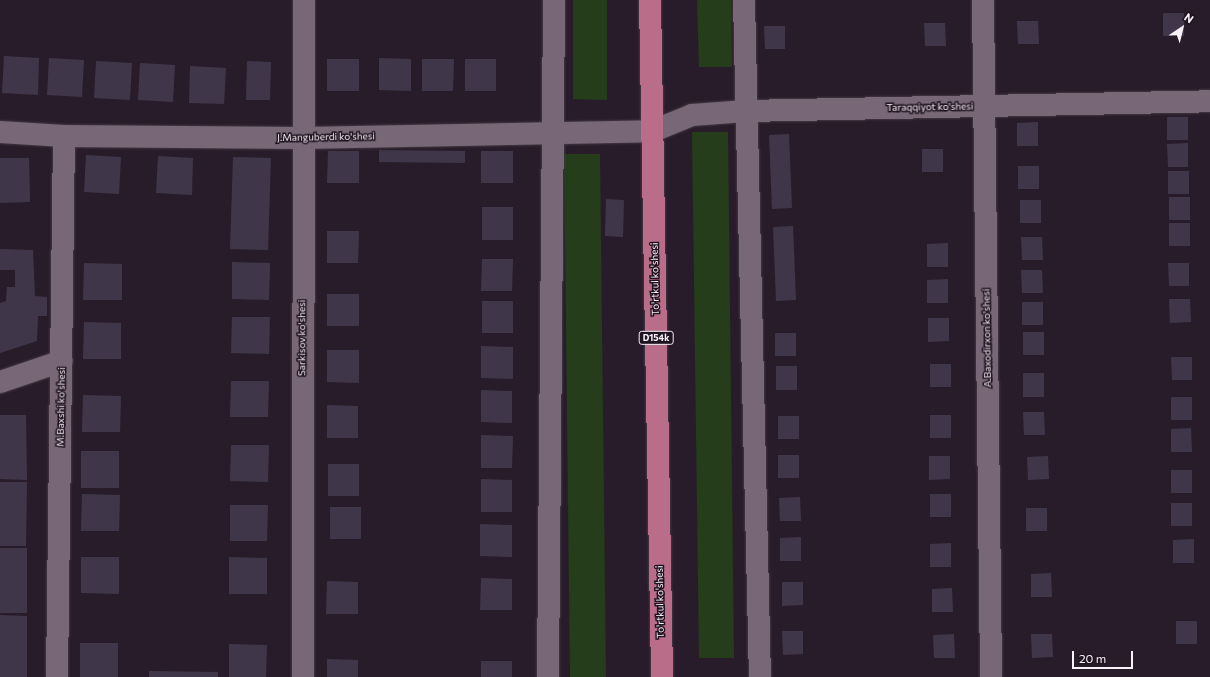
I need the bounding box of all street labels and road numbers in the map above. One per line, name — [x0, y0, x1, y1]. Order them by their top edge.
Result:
street label: Taraqqiyot ko'shesi — [886, 100, 974, 114]
street label: J.Manguberdi ko'shesi — [277, 130, 375, 144]
street label: To'rtkul ko'shesi — [648, 242, 662, 316]
street label: A.Baxodirxon ko'shesi — [980, 288, 994, 388]
street label: Sarkisov ko'shesi — [296, 300, 308, 376]
road number: D154k — [638, 331, 674, 345]
street label: M.Baxshi ko'shesi — [54, 367, 68, 447]
street label: To'rtkul ko'shesi — [653, 565, 667, 639]

